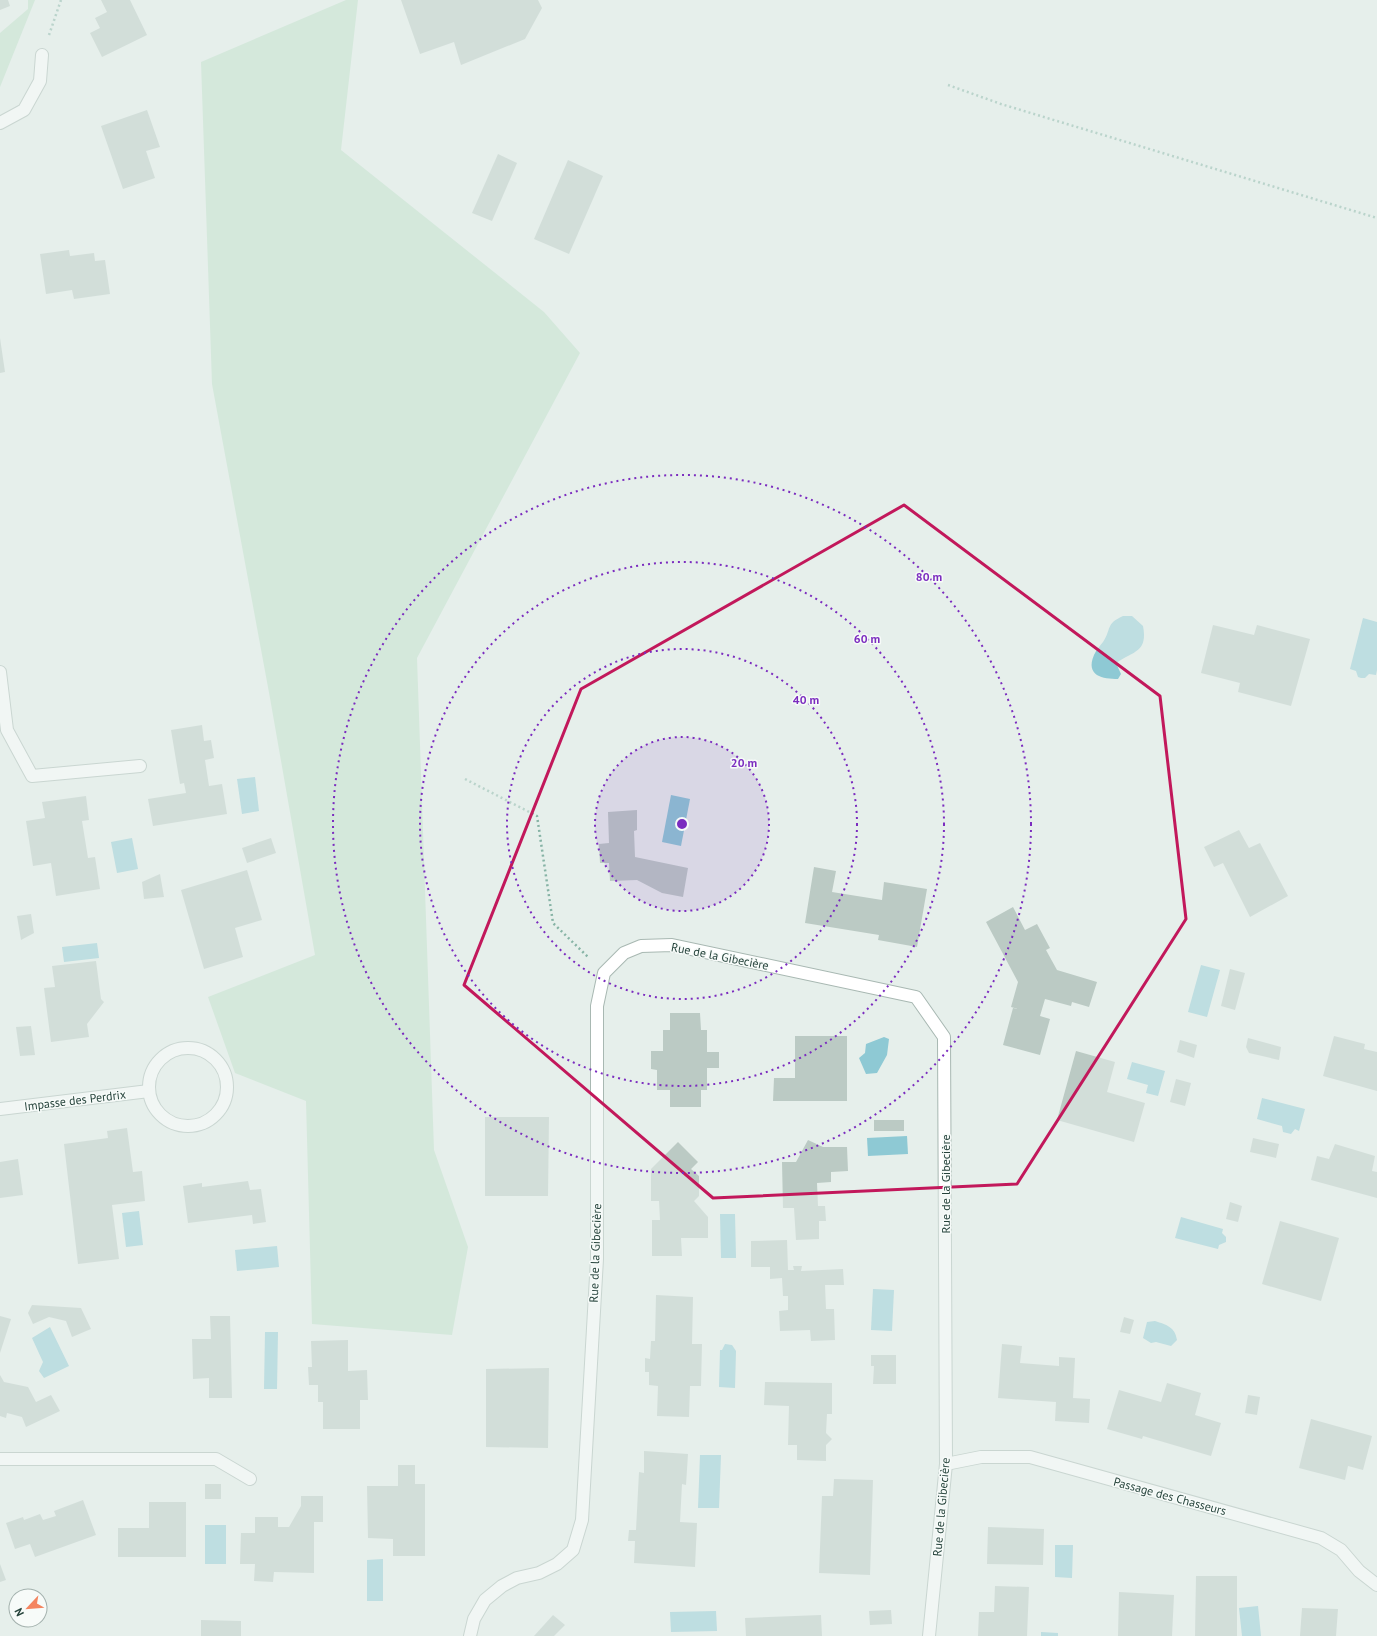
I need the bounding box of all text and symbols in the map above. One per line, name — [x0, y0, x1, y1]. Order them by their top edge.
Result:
text: 80 m — [916, 569, 942, 584]
text: 60 m — [854, 631, 880, 646]
text: 40 m — [793, 692, 819, 707]
text: 20 m — [731, 755, 757, 770]
centre of rings — [675, 817, 689, 831]
street label: Rue de la Gibecière — [670, 939, 770, 973]
street label: Impasse des Perdrix — [23, 1086, 127, 1114]
street label: Rue de la Gibecière — [938, 1134, 953, 1234]
street label: Rue de la Gibecière — [586, 1203, 604, 1303]
street label: Rue de la Gibecière — [929, 1457, 953, 1557]
street label: Passage des Chasseurs — [1112, 1474, 1228, 1518]
north arrow — [8, 1588, 48, 1628]
text: N — [11, 1606, 27, 1619]

